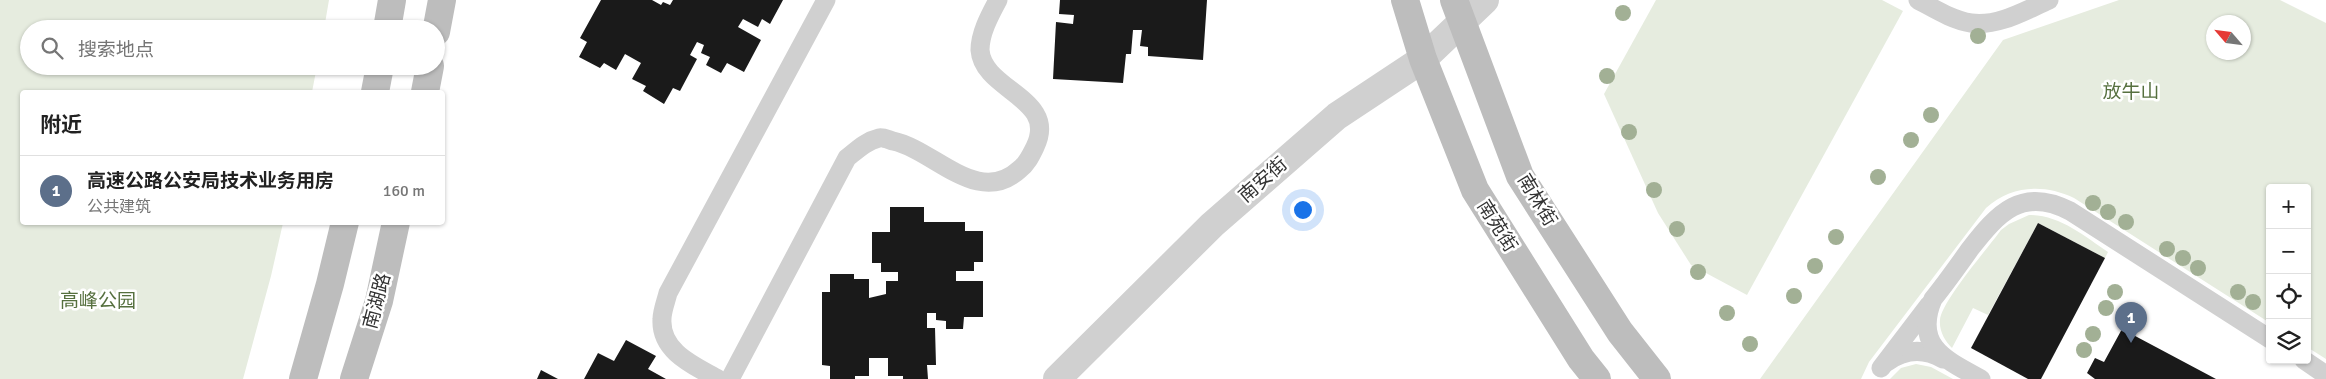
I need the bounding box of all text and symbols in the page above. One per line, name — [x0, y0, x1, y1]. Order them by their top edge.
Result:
north arrow — [2206, 15, 2251, 60]
search box — [20, 20, 445, 75]
icon: search — [38, 34, 66, 62]
text: 搜索地点 — [78, 38, 154, 62]
park label: 放牛山 — [2102, 80, 2160, 104]
text: 附近 — [40, 112, 82, 138]
street label: 南安街 — [1234, 152, 1292, 208]
text: 高速公路公安局技术业务用房 — [87, 169, 334, 193]
street label: 南林街 — [1512, 169, 1562, 231]
text: 1 — [52, 181, 60, 201]
text: 160 m — [383, 181, 425, 201]
map controls — [2266, 184, 2311, 364]
button: + — [2266, 184, 2311, 229]
street label: 南苑街 — [1472, 195, 1522, 257]
text: 公共建筑 — [87, 197, 151, 217]
your location — [1290, 197, 1316, 223]
button: − — [2266, 229, 2311, 274]
street label: 南湖路 — [358, 270, 396, 332]
button: locate — [2266, 274, 2311, 319]
park label: 高峰公园 — [60, 289, 136, 313]
pin: 1 — [2115, 302, 2147, 343]
button: layers — [2266, 319, 2311, 364]

